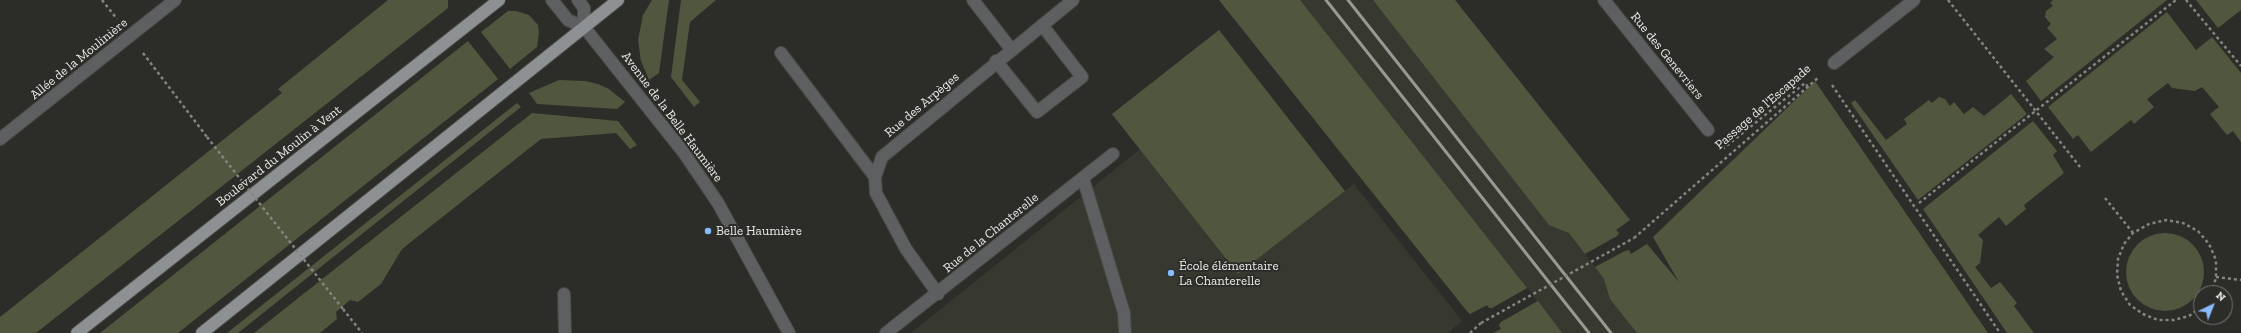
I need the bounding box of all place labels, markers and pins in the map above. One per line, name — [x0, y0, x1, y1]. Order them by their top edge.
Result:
place label: Belle Haumière — [716, 223, 802, 239]
marker: Belle Haumière — [703, 226, 713, 236]
place label: École élémentaire La Chanterelle — [1179, 258, 1279, 289]
marker: École élémentaire La Chanterelle — [1166, 268, 1176, 278]

